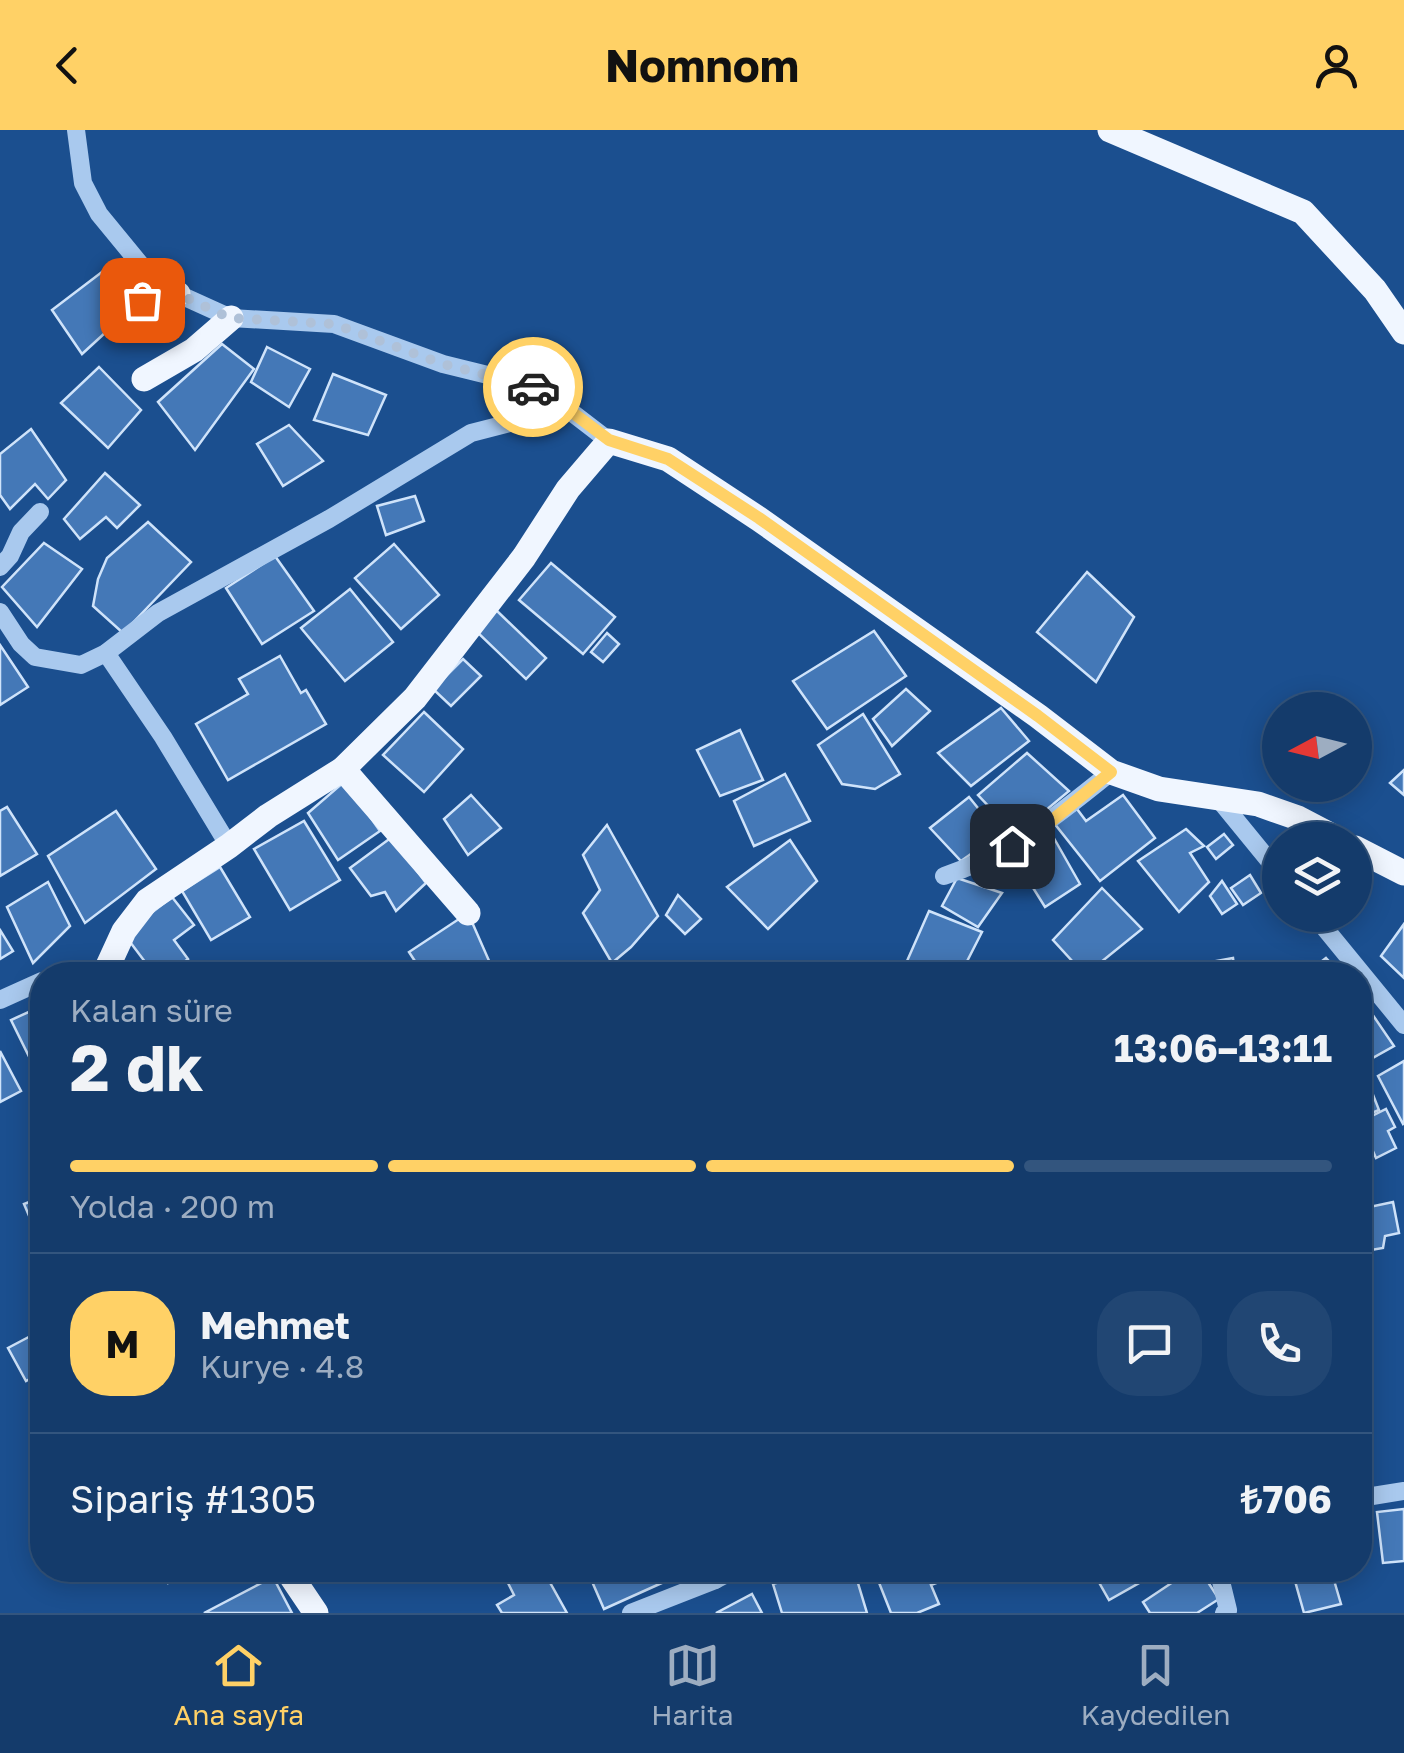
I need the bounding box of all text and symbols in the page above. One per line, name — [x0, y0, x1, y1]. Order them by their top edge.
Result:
icon: back — [40, 38, 95, 93]
text: Nomnom — [605, 38, 799, 92]
icon: person — [1309, 38, 1364, 93]
pin — [100, 258, 185, 343]
icon: bag — [115, 273, 170, 328]
courier — [483, 337, 583, 437]
icon: car — [506, 360, 561, 415]
north arrow — [1262, 692, 1372, 802]
map controls — [1262, 692, 1372, 932]
pin — [970, 804, 1055, 889]
icon: home — [985, 819, 1040, 874]
button: layers — [1262, 822, 1372, 932]
text: Kalan süre — [70, 991, 233, 1029]
text: 13:06–13:11 — [1114, 1025, 1332, 1070]
text: 2 dk — [70, 1027, 204, 1105]
text: Yolda · 200 m — [70, 1187, 275, 1225]
button: chat — [1097, 1291, 1202, 1396]
button: phone — [1227, 1291, 1332, 1396]
text: Mehmet — [200, 1302, 350, 1347]
text: M — [106, 1321, 139, 1366]
text: Kurye · 4.8 — [200, 1347, 364, 1385]
text: Sipariş #1305 — [70, 1476, 316, 1521]
text: ₺706 — [1241, 1476, 1332, 1521]
tab: Ana sayfa — [174, 1638, 304, 1731]
tab: Harita — [651, 1638, 734, 1731]
tab: Kaydedilen — [1081, 1638, 1230, 1731]

